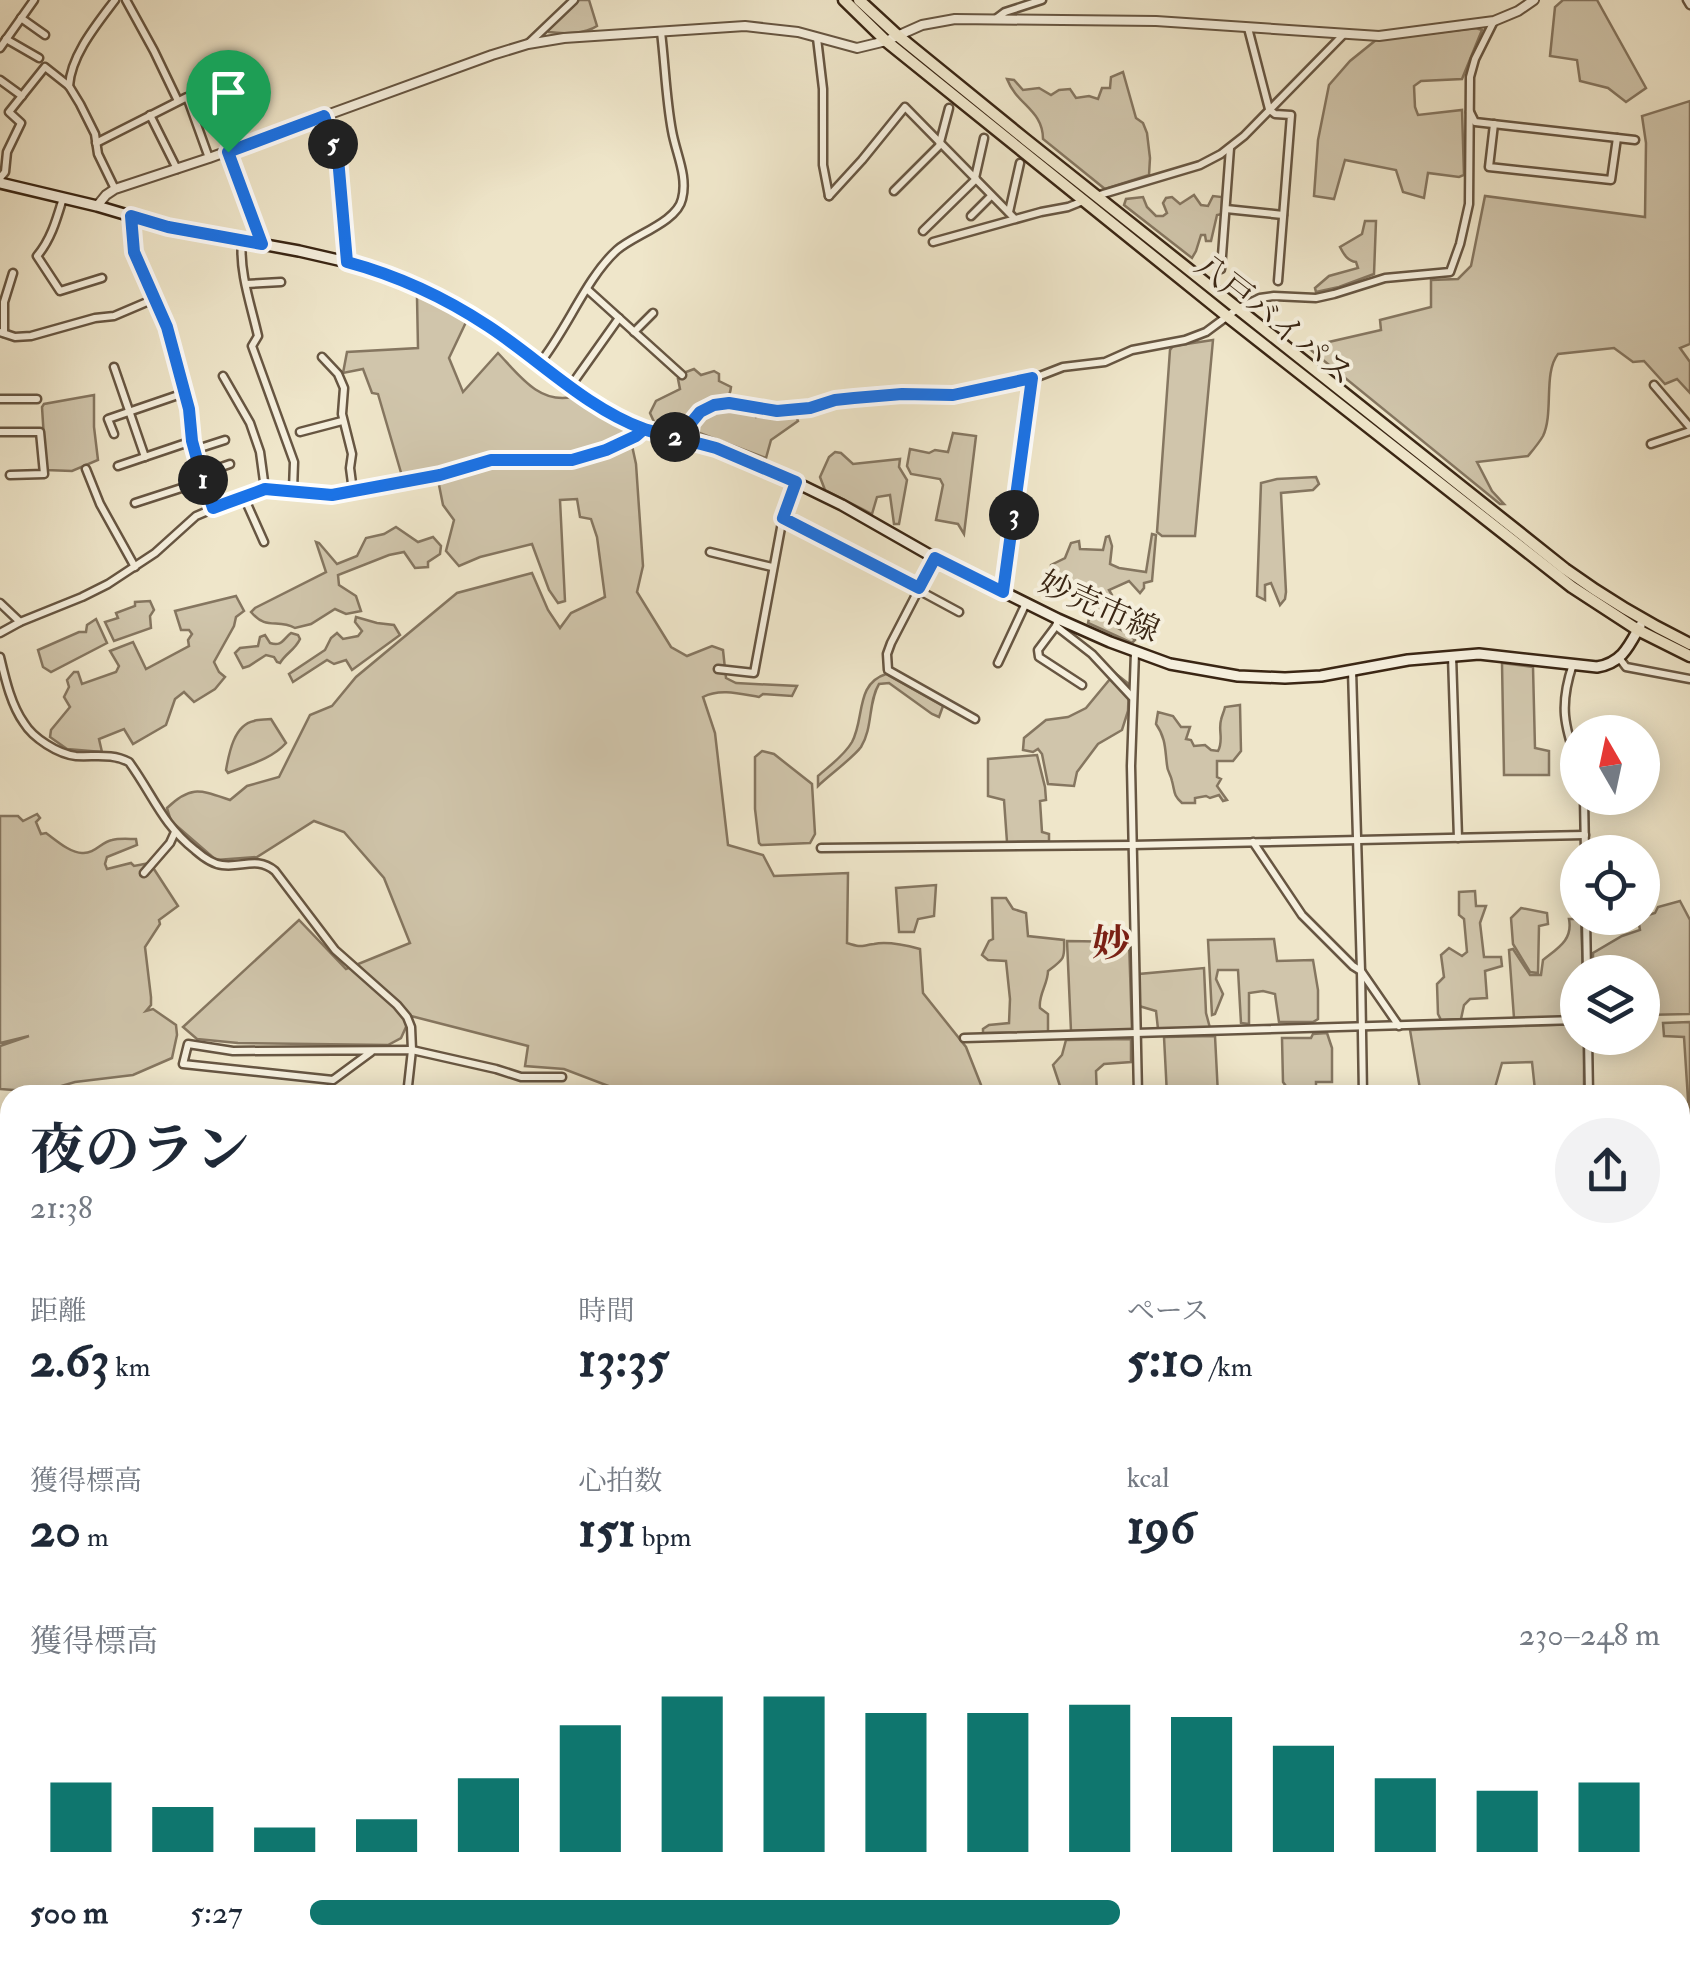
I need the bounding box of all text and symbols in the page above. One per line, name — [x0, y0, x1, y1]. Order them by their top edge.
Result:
pin — [186, 50, 271, 153]
icon: arrive — [201, 65, 256, 120]
pin: 5 — [308, 119, 358, 169]
text: 5 — [327, 126, 339, 161]
street label: 八戸バイパス — [1186, 245, 1362, 395]
pin: 2 — [650, 412, 700, 462]
text: 2 — [668, 419, 682, 454]
pin: 1 — [178, 455, 228, 505]
text: 1 — [198, 462, 208, 497]
pin: 3 — [989, 490, 1039, 540]
text: 3 — [1009, 497, 1019, 532]
street label: 妙売市線 — [1032, 563, 1166, 651]
north arrow — [1560, 715, 1660, 815]
map controls — [1560, 715, 1660, 1055]
button: locate — [1560, 835, 1660, 935]
district label: 妙 — [1092, 920, 1130, 968]
button: layers — [1560, 955, 1660, 1055]
text: 夜のラン — [30, 1116, 250, 1185]
button: share — [1555, 1118, 1660, 1223]
text: 21:38 — [30, 1188, 93, 1228]
text: 距離 — [30, 1294, 86, 1329]
text: 時間 — [578, 1294, 634, 1329]
text: ペース — [1127, 1294, 1209, 1329]
text: 2.63 — [30, 1329, 109, 1392]
text: 13:35 — [578, 1329, 669, 1392]
text: 5:10 — [1127, 1329, 1204, 1392]
text: km — [109, 1350, 150, 1385]
text: /km — [1204, 1350, 1252, 1385]
text: kcal — [1127, 1461, 1170, 1496]
text: 獲得標高 — [30, 1464, 142, 1499]
text: 心拍数 — [578, 1464, 662, 1499]
text: 196 — [1127, 1496, 1195, 1559]
text: 20 — [30, 1499, 81, 1562]
text: 151 — [578, 1499, 636, 1562]
text: m — [81, 1520, 109, 1555]
text: bpm — [636, 1520, 691, 1555]
text: 230–248 m — [1519, 1615, 1660, 1655]
text: 獲得標高 — [30, 1622, 158, 1662]
text: 500 m — [30, 1893, 108, 1933]
text: 5:27 — [190, 1893, 243, 1933]

